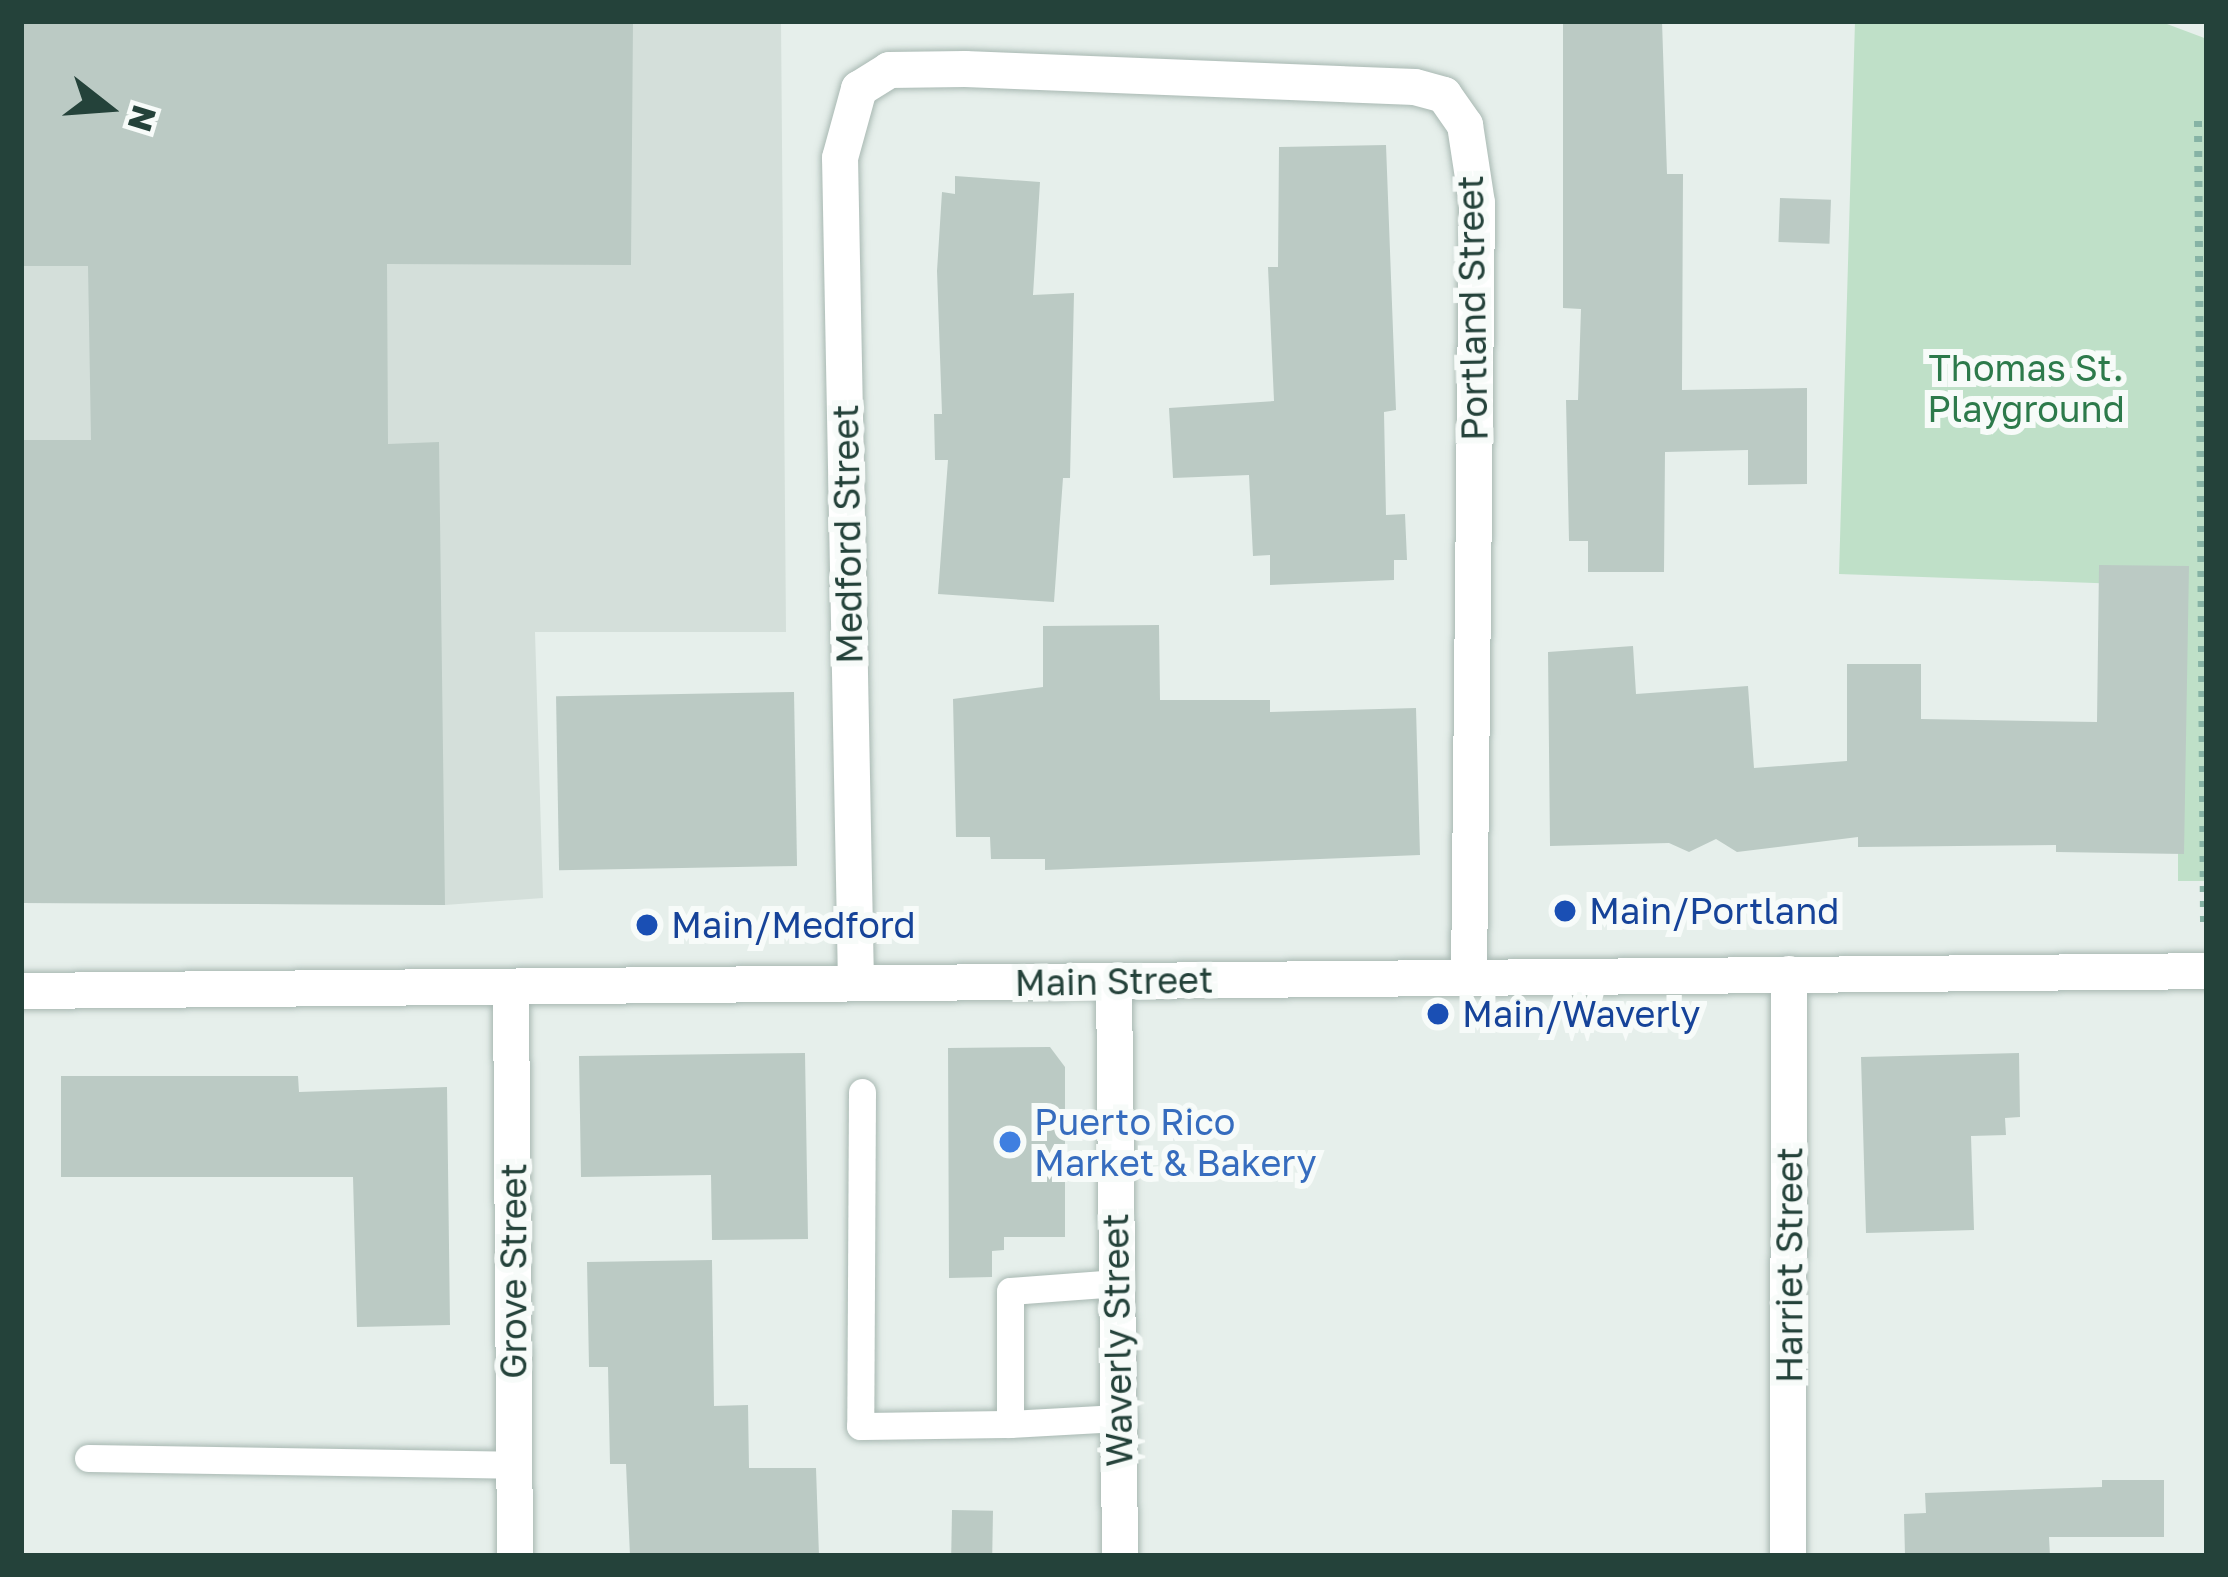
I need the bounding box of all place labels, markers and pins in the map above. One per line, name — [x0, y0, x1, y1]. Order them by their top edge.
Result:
place label: Main/Portland — [1589, 889, 1839, 933]
marker: Main/Portland — [1552, 898, 1578, 924]
place label: Main/Medford — [671, 903, 916, 947]
marker: Main/Medford — [634, 912, 660, 938]
place label: Main/Waverly — [1462, 992, 1700, 1036]
marker: Main/Waverly — [1425, 1001, 1451, 1027]
place label: Puerto Rico Market & Bakery — [1034, 1099, 1317, 1184]
marker: Puerto Rico Market & Bakery — [997, 1129, 1023, 1155]

